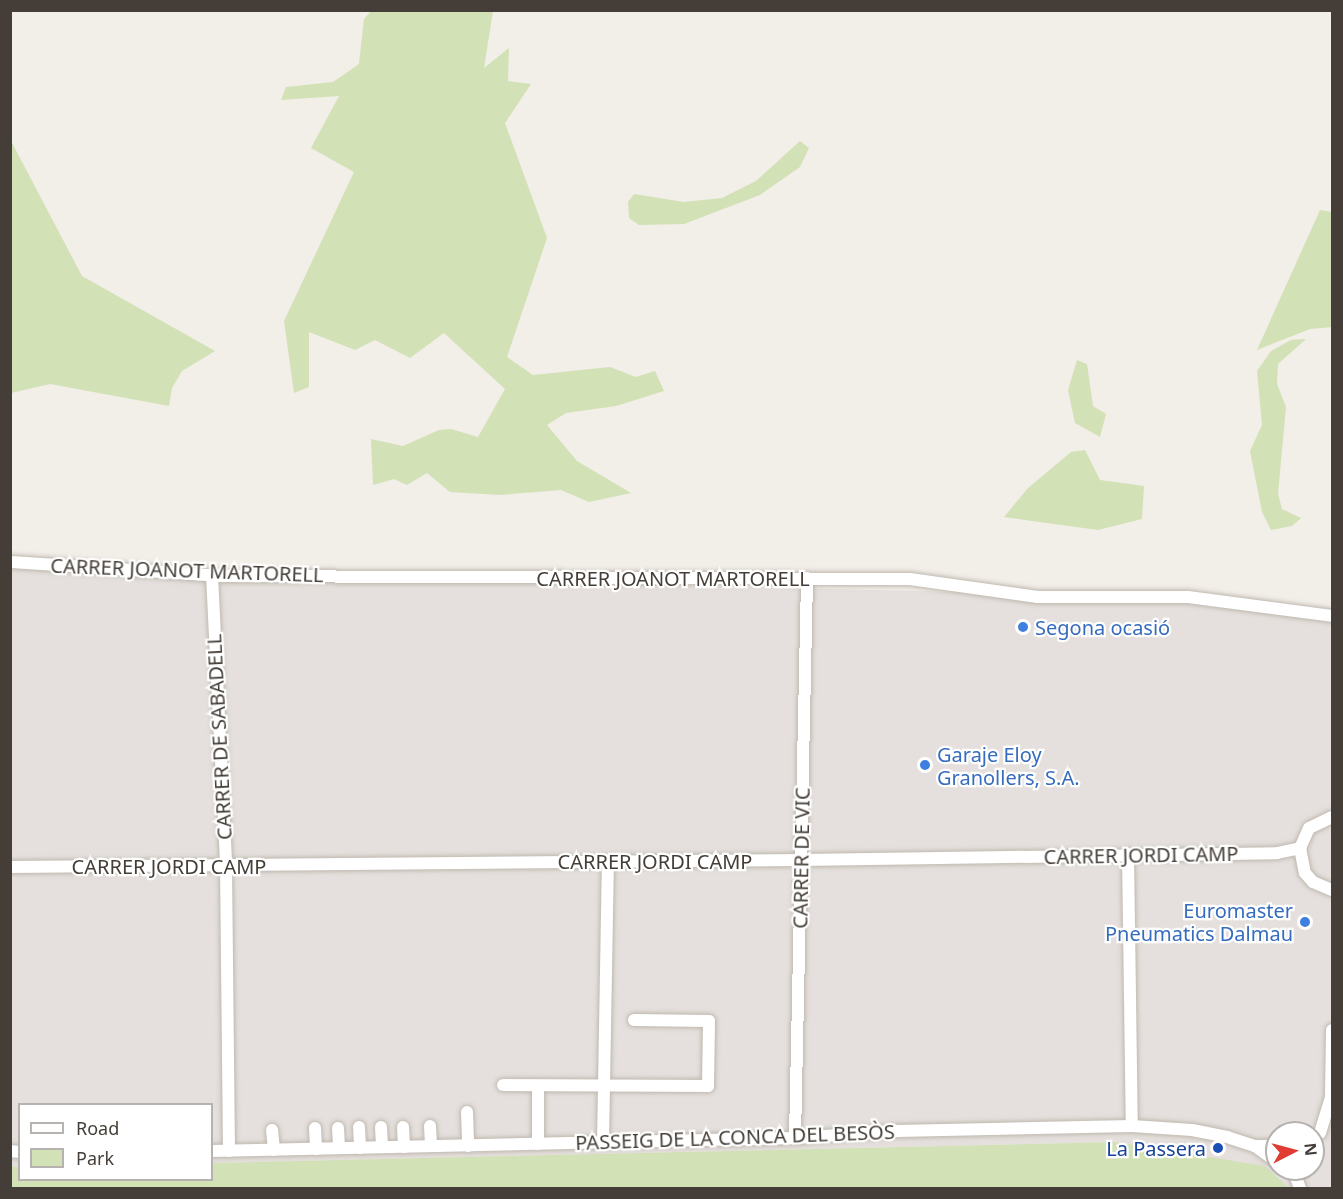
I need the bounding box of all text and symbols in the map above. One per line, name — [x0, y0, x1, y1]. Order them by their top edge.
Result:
street label: CARRER JOANOT MARTORELL — [50, 553, 324, 587]
street label: CARRER JOANOT MARTORELL — [536, 566, 810, 590]
place label: Segona ocasió — [1035, 615, 1170, 639]
marker: Segona ocasió — [1016, 620, 1030, 634]
street label: CARRER DE SABADELL — [202, 633, 236, 841]
place label: Garaje Eloy Granollers, S.A. — [937, 742, 1080, 789]
marker: Garaje Eloy Granollers, S.A. — [918, 758, 932, 772]
street label: CARRER DE VIC — [788, 787, 814, 929]
street label: CARRER JORDI CAMP — [1043, 841, 1239, 869]
street label: CARRER JORDI CAMP — [558, 849, 752, 873]
street label: CARRER JORDI CAMP — [72, 854, 266, 878]
place label: Euromaster Pneumatics Dalmau — [1105, 898, 1293, 945]
marker: Euromaster Pneumatics Dalmau — [1298, 915, 1312, 929]
legend — [18, 1103, 213, 1181]
text: Road — [76, 1116, 119, 1140]
street label: PASSEIG DE LA CONCA DEL BESÒS — [575, 1119, 895, 1155]
north arrow — [1265, 1121, 1325, 1181]
place label: La Passera — [1106, 1136, 1206, 1160]
marker: La Passera — [1211, 1141, 1225, 1155]
text: N — [1299, 1142, 1323, 1157]
text: Park — [76, 1146, 114, 1170]

